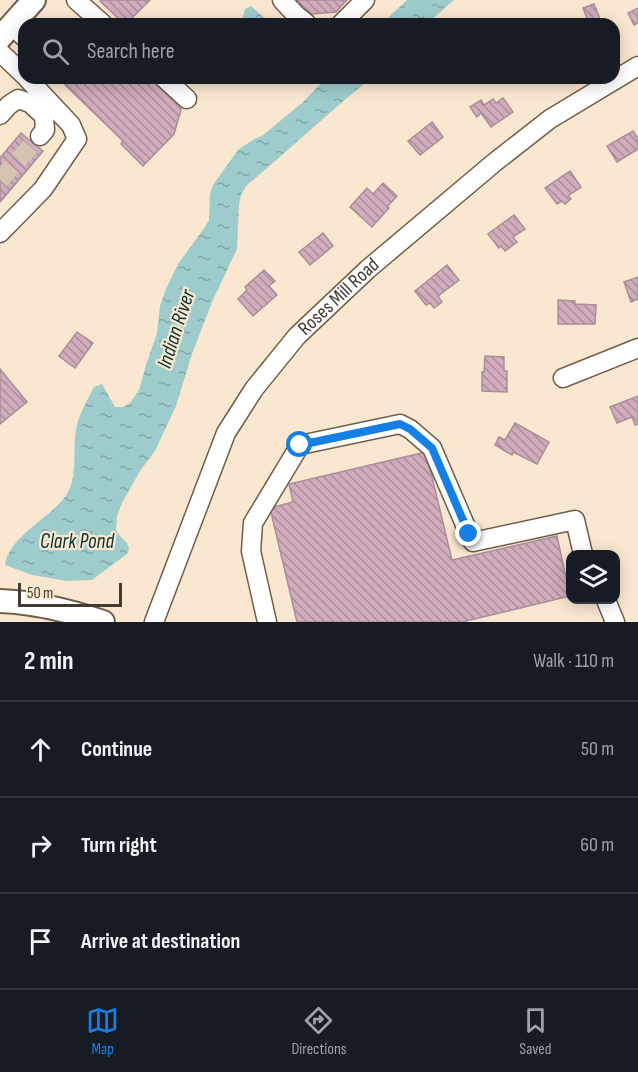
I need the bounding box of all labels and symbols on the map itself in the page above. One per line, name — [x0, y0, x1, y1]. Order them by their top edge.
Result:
street label: Roses Mill Road — [293, 253, 384, 341]
water label: Indian River — [152, 286, 201, 371]
route start — [286, 431, 312, 457]
route end — [455, 520, 481, 546]
water label: Clark Pond — [40, 529, 115, 554]
scale bar — [18, 580, 122, 608]

